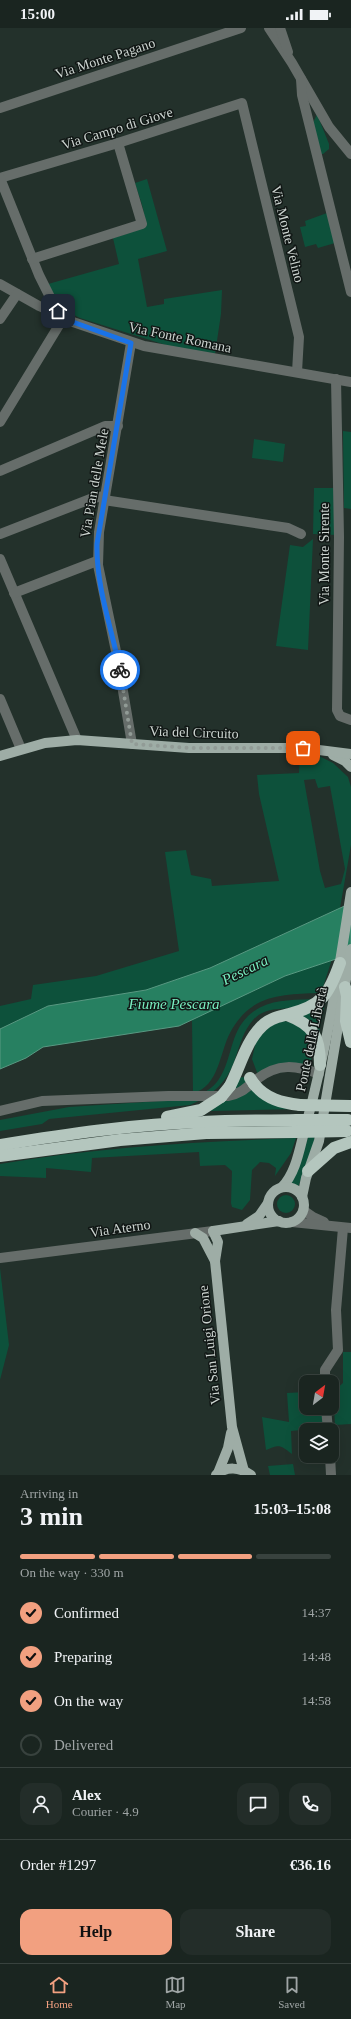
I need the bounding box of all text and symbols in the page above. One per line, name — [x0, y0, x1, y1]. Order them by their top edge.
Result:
text: 15:00 — [20, 6, 55, 22]
street label: Via Monte Pagano — [53, 35, 157, 82]
street label: Via Campo di Giove — [60, 104, 175, 153]
street label: Via Monte Velino — [268, 184, 307, 284]
pin — [41, 294, 75, 328]
icon: home — [47, 300, 69, 322]
street label: Via Fonte Romana — [127, 319, 234, 356]
street label: Via Pian delle Mele — [77, 427, 111, 539]
street label: Via Monte Sirente — [317, 503, 332, 605]
courier — [100, 650, 140, 690]
icon: bike — [109, 659, 131, 681]
street label: Via del Circuito — [149, 723, 239, 742]
pin — [286, 731, 320, 765]
icon: bag — [292, 737, 314, 759]
water label: Pescara — [219, 952, 271, 988]
street label: Ponte della Libertà — [293, 985, 330, 1093]
water label: Fiume Pescara — [127, 996, 220, 1012]
street label: Via Aterno — [89, 1217, 151, 1240]
street label: Via San Luigi Orione — [196, 1284, 223, 1405]
north arrow — [299, 1375, 339, 1415]
map controls — [299, 1375, 339, 1463]
button: layers — [299, 1423, 339, 1463]
text: Arriving in — [20, 1486, 78, 1501]
text: 15:03–15:08 — [254, 1501, 331, 1517]
text: 3 min — [20, 1502, 83, 1531]
text: On the way · 330 m — [20, 1565, 124, 1580]
icon: check — [20, 1602, 42, 1624]
text: Confirmed — [54, 1605, 119, 1621]
text: 14:37 — [301, 1605, 331, 1620]
icon: check — [20, 1646, 42, 1668]
text: Preparing — [54, 1649, 112, 1665]
text: 14:48 — [301, 1649, 331, 1664]
icon: check — [20, 1690, 42, 1712]
text: On the way — [54, 1693, 123, 1709]
text: 14:58 — [301, 1693, 331, 1708]
text: Delivered — [54, 1737, 113, 1753]
button: person — [20, 1783, 62, 1825]
button: chat — [237, 1783, 279, 1825]
button: phone — [289, 1783, 331, 1825]
text: Alex — [72, 1787, 101, 1803]
text: Courier · 4.9 — [72, 1804, 139, 1819]
text: Order #1297 — [20, 1857, 96, 1873]
text: €36.16 — [290, 1857, 331, 1873]
button: Help — [20, 1909, 172, 1955]
button: Share — [180, 1909, 331, 1955]
tab: Home — [46, 1974, 73, 2010]
tab: Map — [164, 1974, 186, 2010]
tab: Saved — [278, 1974, 305, 2010]

